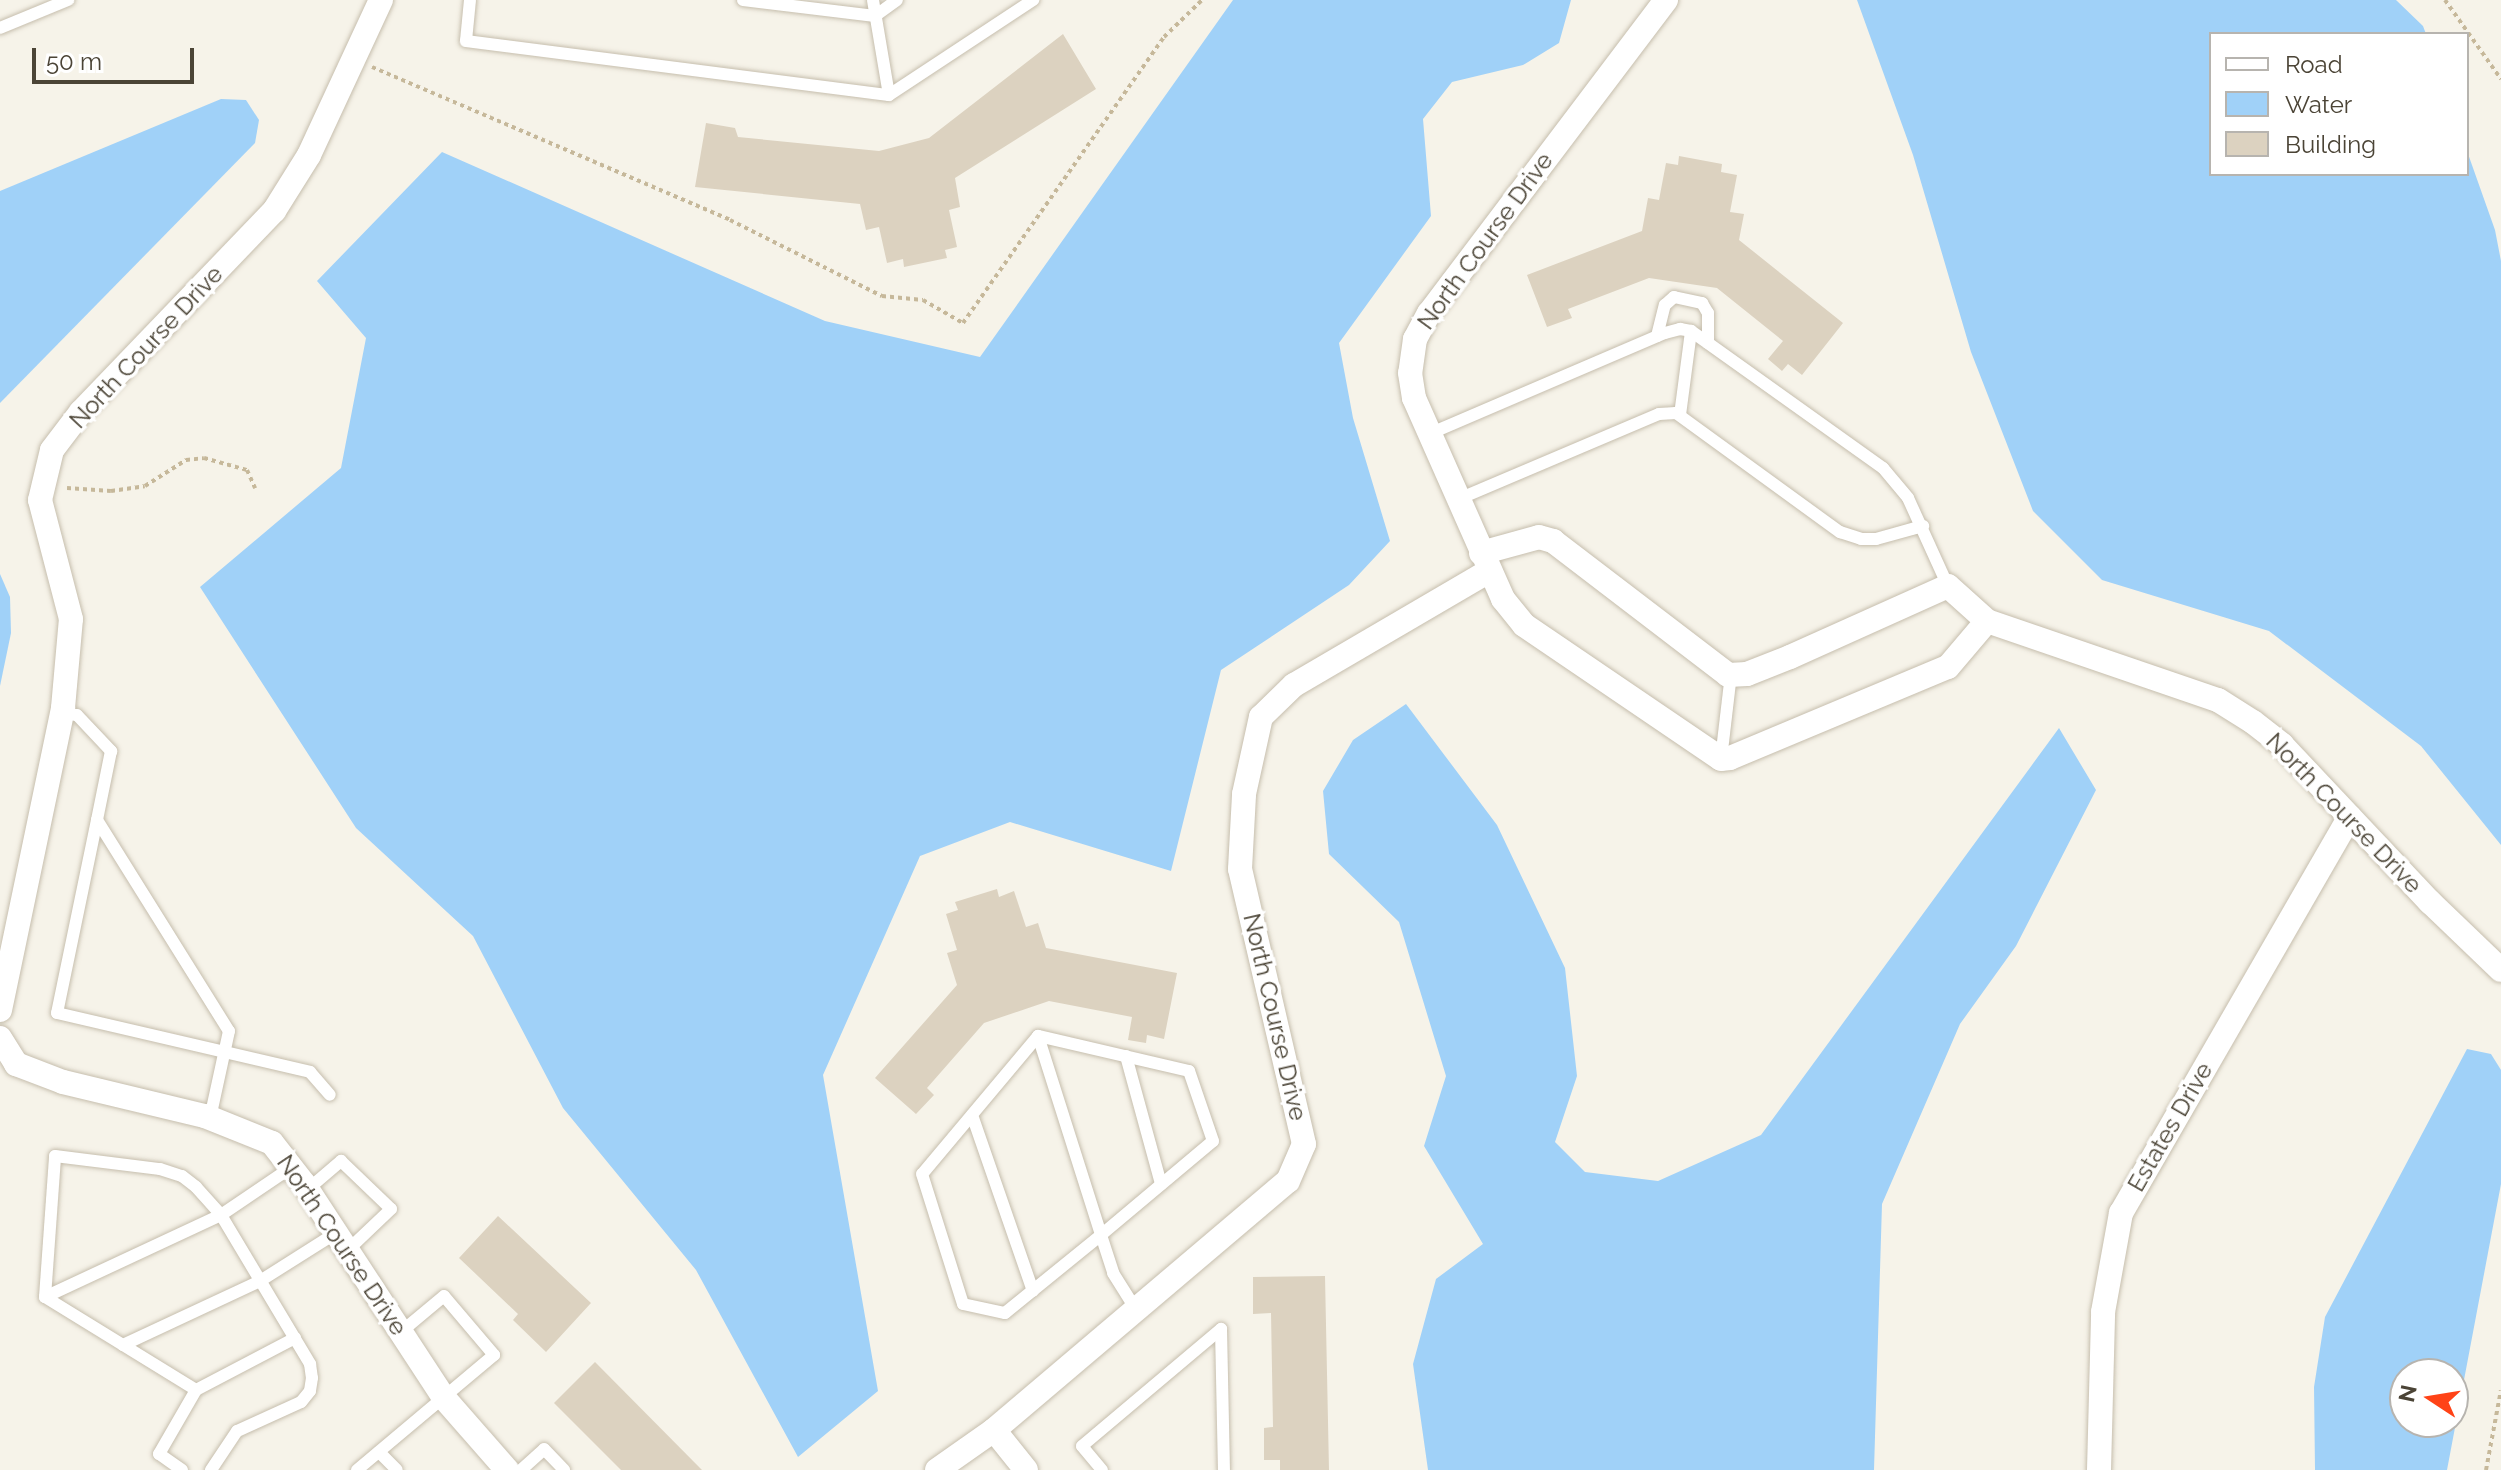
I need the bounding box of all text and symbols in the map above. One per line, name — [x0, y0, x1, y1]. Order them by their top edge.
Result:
scale bar — [36, 32, 198, 82]
legend — [2209, 32, 2469, 176]
text: 50 m — [46, 47, 102, 76]
text: Road — [2285, 50, 2343, 79]
text: Water — [2285, 90, 2352, 119]
text: Building — [2285, 130, 2376, 159]
street label: North Course Drive — [1411, 147, 1559, 335]
street label: North Course Drive — [63, 260, 229, 434]
street label: North Course Drive — [2260, 727, 2428, 899]
street label: North Course Drive — [1237, 911, 1313, 1123]
street label: Estates Drive — [2122, 1057, 2218, 1197]
street label: North Course Drive — [271, 1149, 413, 1341]
north arrow — [2389, 1358, 2469, 1438]
text: N — [2393, 1383, 2422, 1404]

